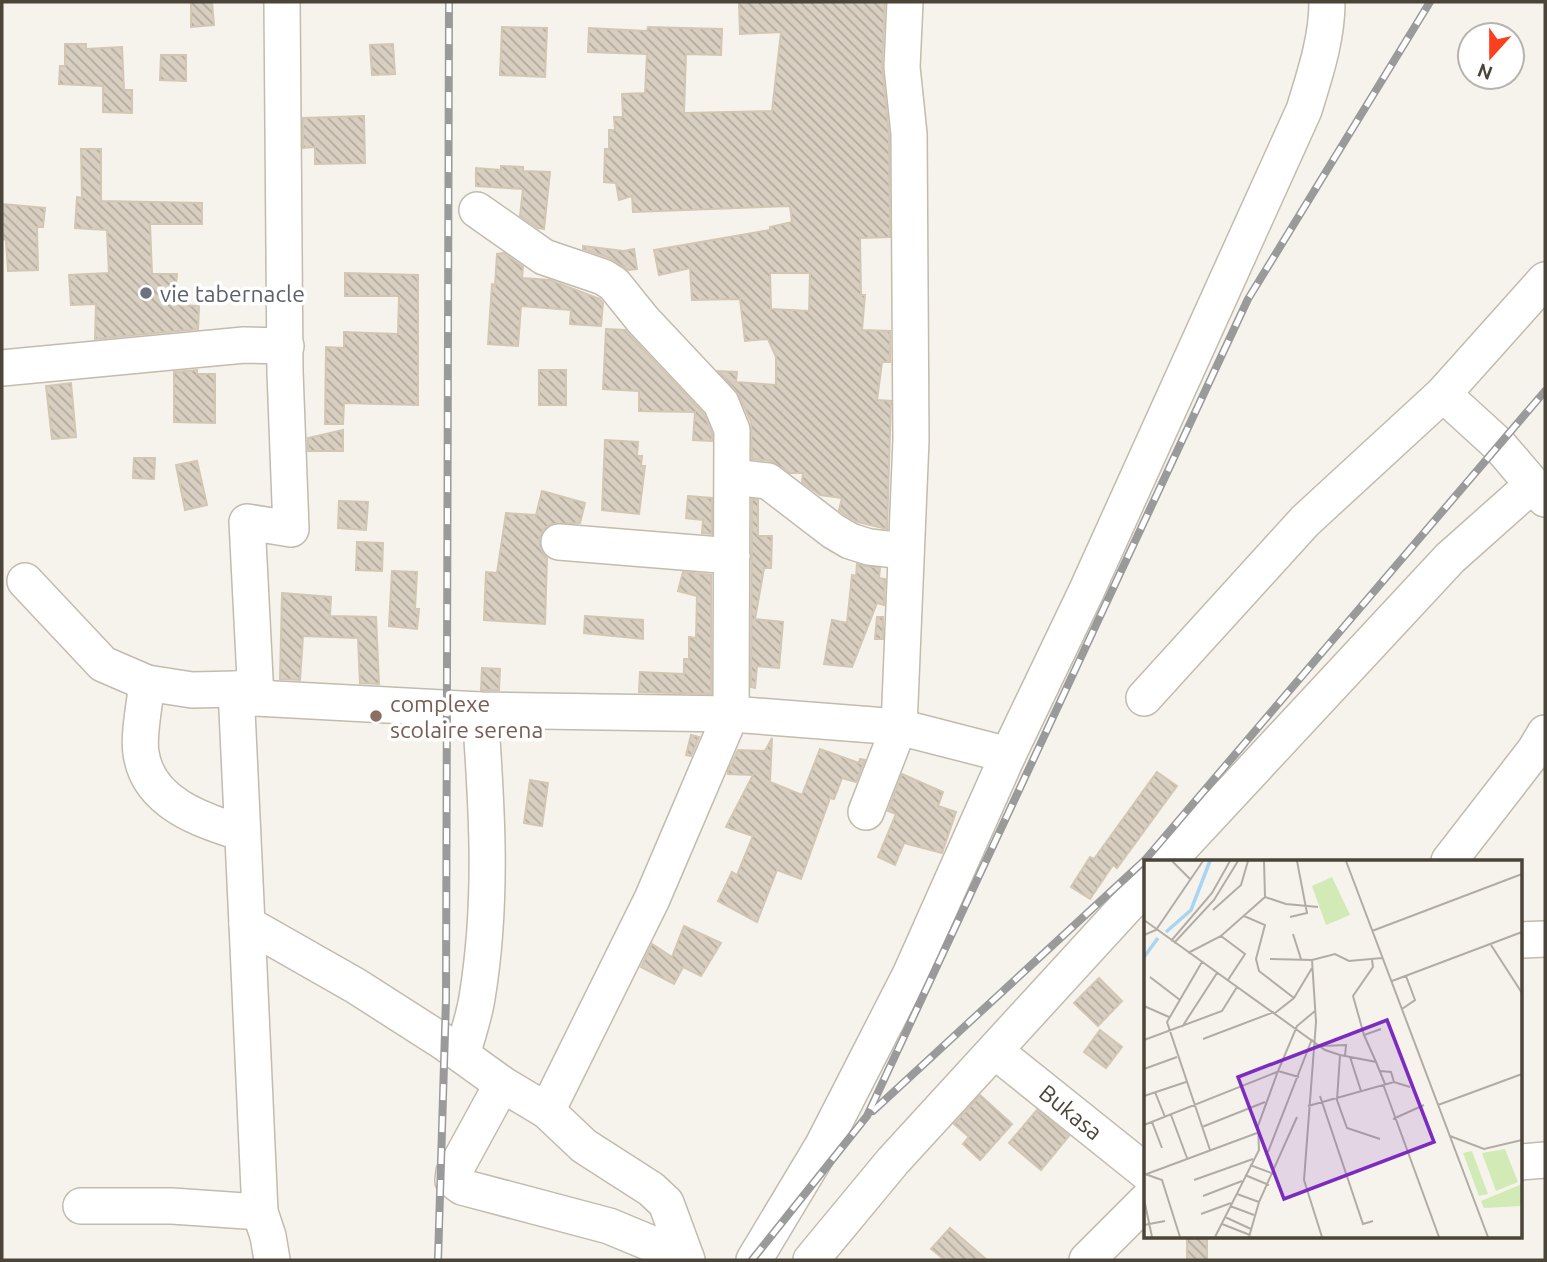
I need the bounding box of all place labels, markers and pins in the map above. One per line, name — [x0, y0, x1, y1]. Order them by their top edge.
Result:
place label: vie tabernacle — [160, 281, 305, 306]
marker: vie tabernacle — [138, 285, 154, 301]
place label: complexe scolaire serena — [390, 691, 543, 742]
marker: complexe scolaire serena — [368, 708, 384, 724]

